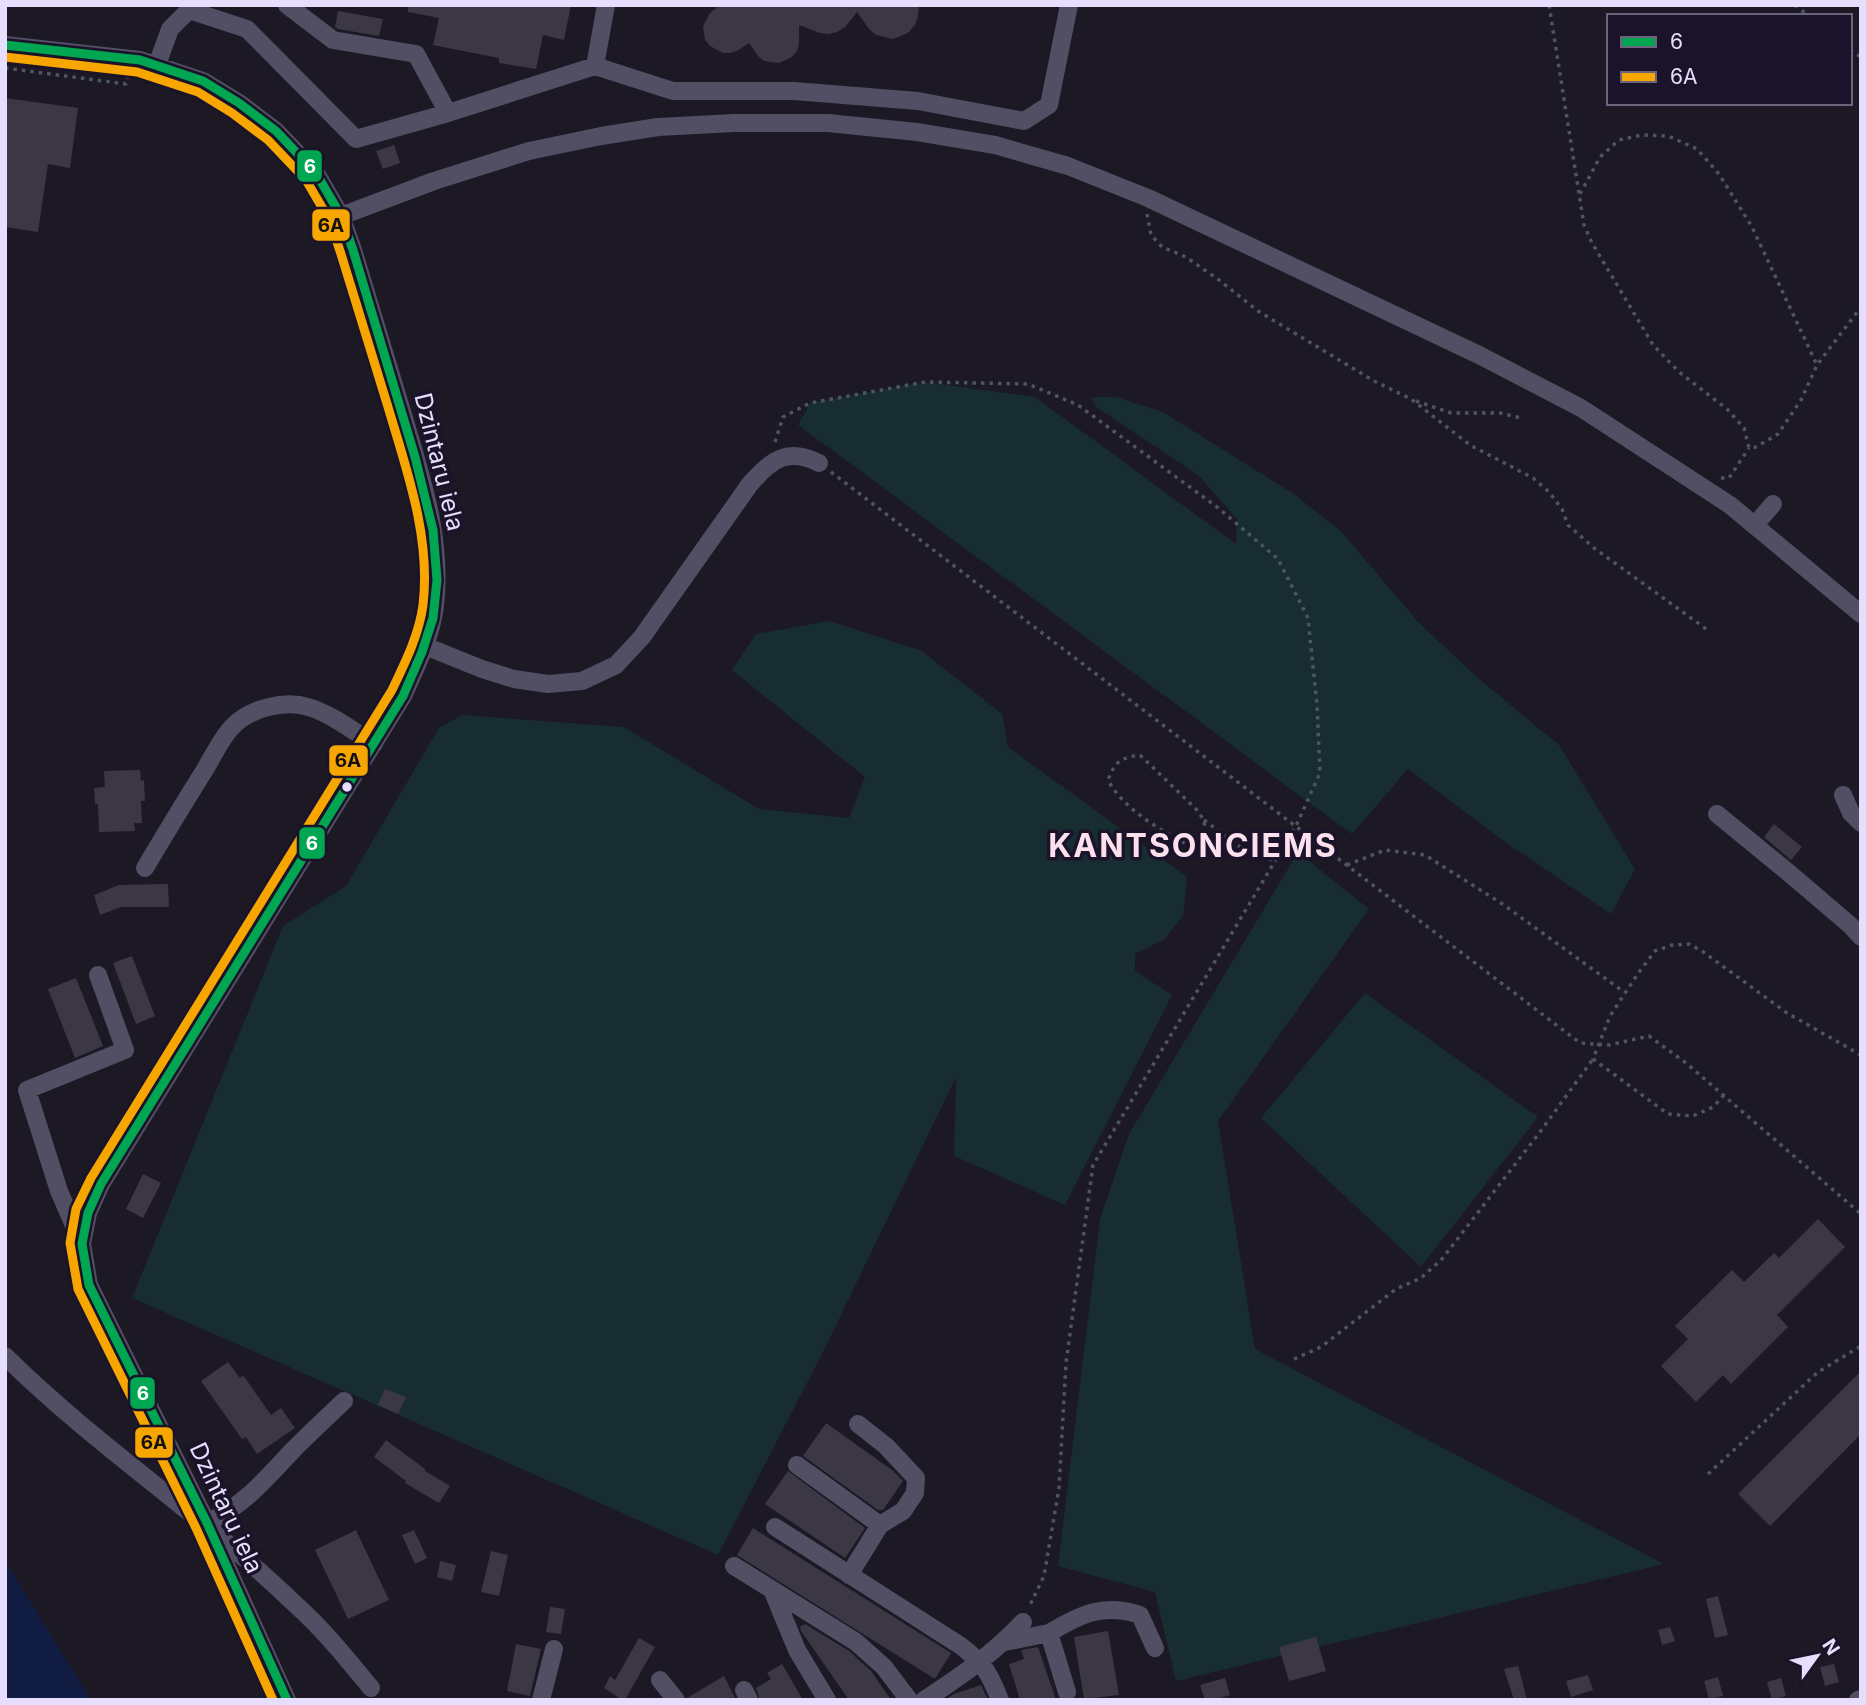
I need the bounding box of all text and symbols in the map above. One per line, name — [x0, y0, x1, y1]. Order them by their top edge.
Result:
legend — [1607, 14, 1852, 105]
text: 6 — [1670, 29, 1683, 54]
text: 6A — [1670, 64, 1698, 89]
line badge: 6 — [296, 149, 323, 183]
text: 6 — [304, 155, 316, 178]
line badge: 6A — [311, 208, 351, 242]
text: 6A — [318, 214, 344, 237]
street label: Dzintaru iela — [408, 390, 471, 534]
line badge: 6A — [328, 744, 369, 777]
text: 6A — [335, 749, 361, 772]
unlabelled marker — [340, 780, 354, 794]
line badge: 6 — [298, 826, 326, 860]
district label: KANTSONCIEMS — [1048, 826, 1338, 865]
text: 6 — [306, 832, 318, 855]
line badge: 6 — [129, 1376, 156, 1410]
text: 6 — [137, 1382, 149, 1405]
line badge: 6A — [134, 1426, 174, 1459]
text: 6A — [141, 1431, 167, 1454]
street label: Dzintaru iela — [183, 1438, 269, 1578]
north arrow — [1782, 1621, 1852, 1691]
text: N — [1817, 1635, 1844, 1659]

